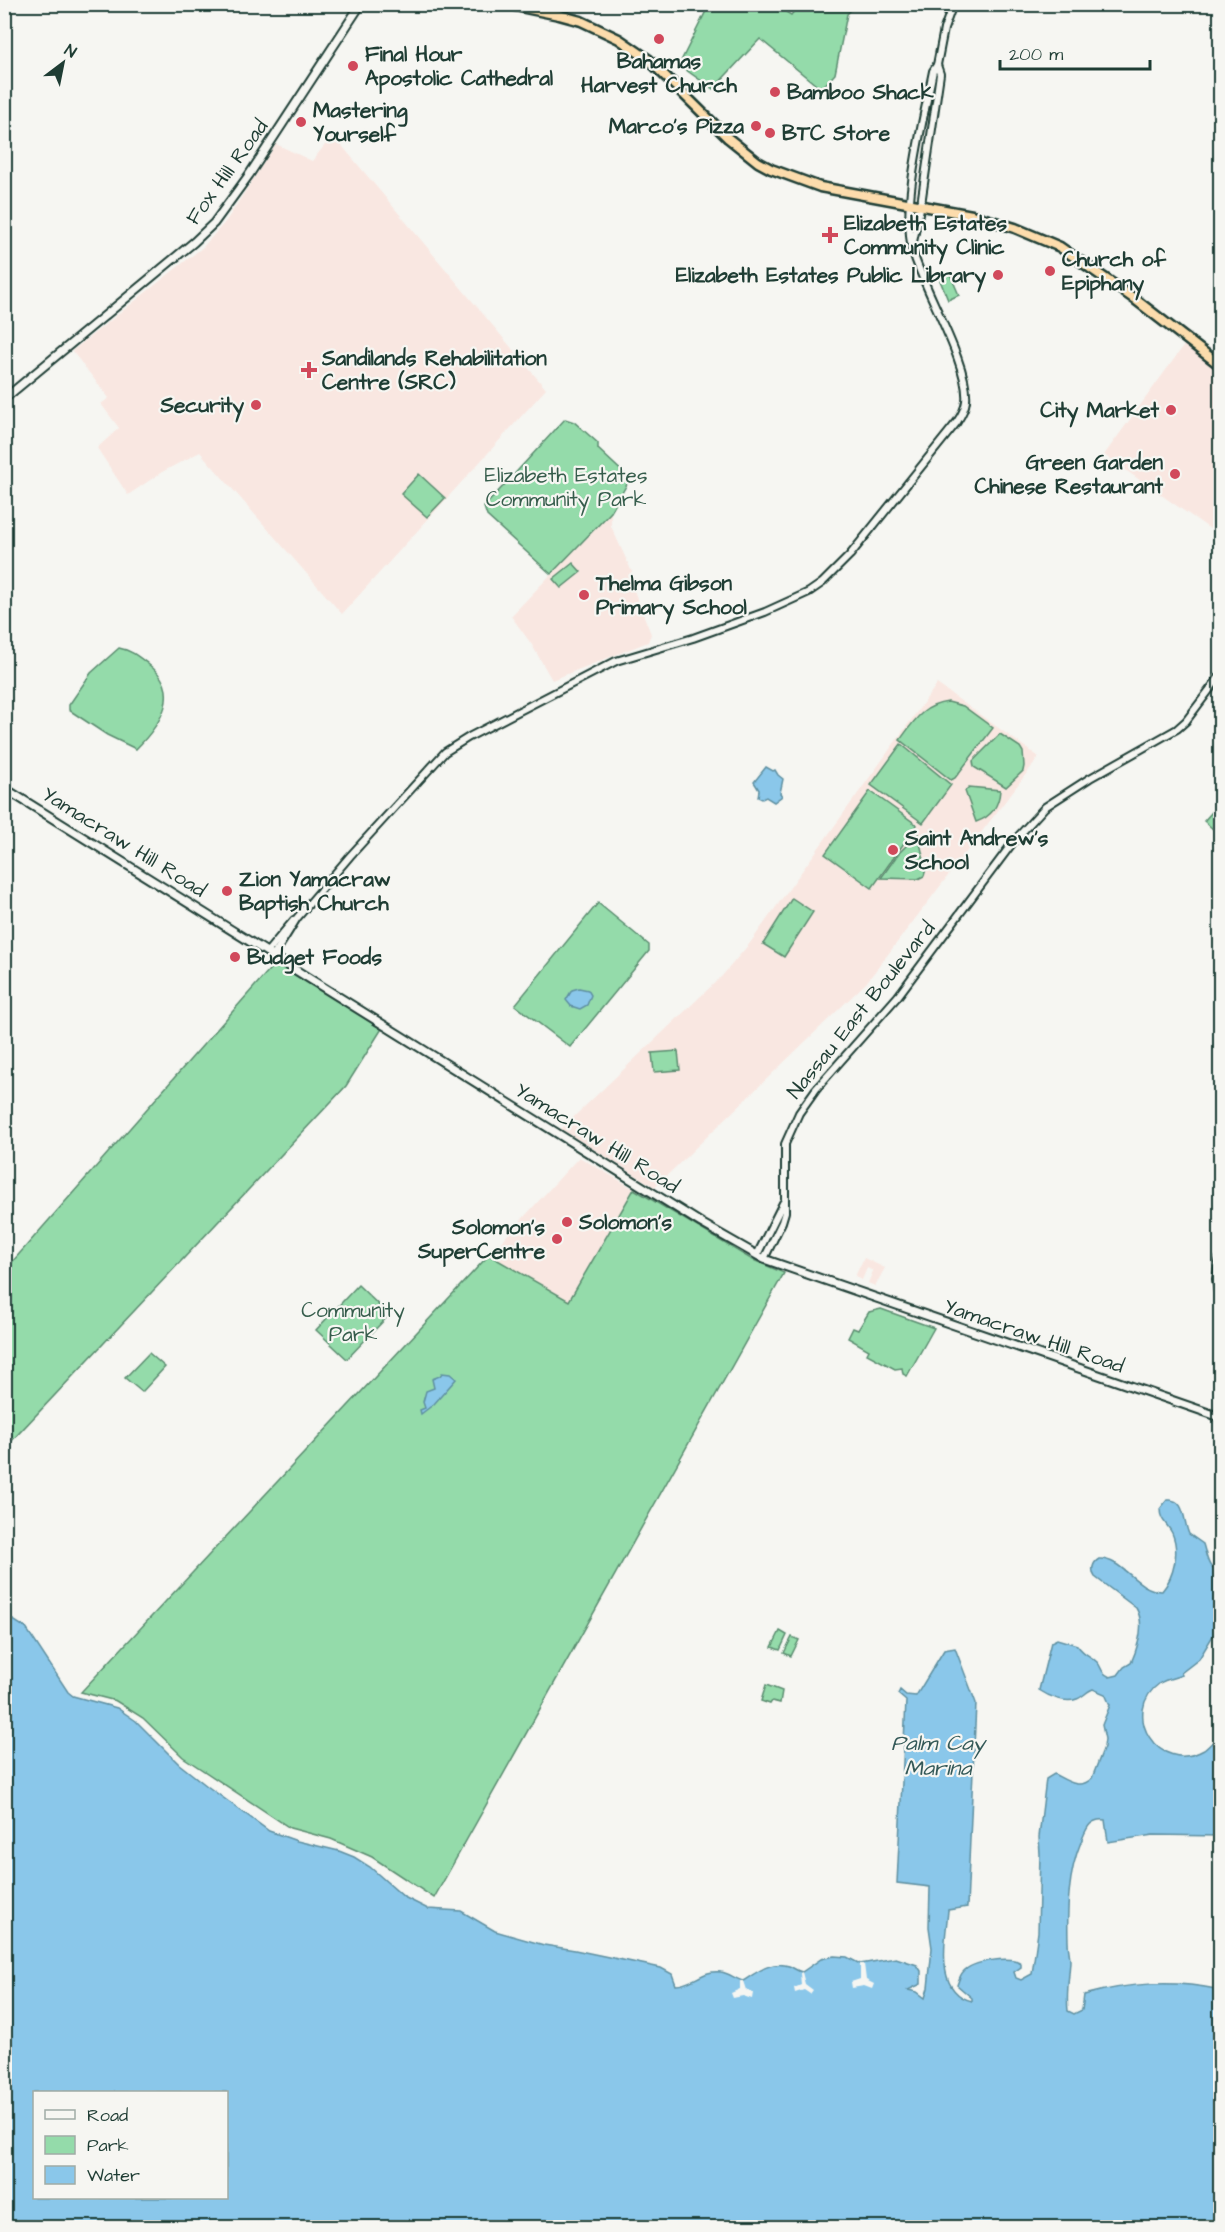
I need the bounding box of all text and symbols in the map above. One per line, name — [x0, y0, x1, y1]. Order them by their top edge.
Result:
marker: Bahamas Harvest Church — [652, 32, 666, 46]
north arrow — [33, 33, 93, 93]
scale bar — [1000, 33, 1150, 71]
text: N — [60, 39, 81, 63]
place label: Final Hour Apostolic Cathedral — [365, 40, 554, 94]
text: 200 m — [1009, 42, 1063, 67]
place label: Bahamas Harvest Church — [581, 47, 738, 100]
marker: Final Hour Apostolic Cathedral — [346, 59, 360, 73]
place label: Bamboo Shack — [787, 78, 934, 107]
marker: Bamboo Shack — [768, 85, 782, 99]
place label: Mastering Yourself — [313, 96, 408, 149]
place label: Marco's Pizza — [609, 112, 744, 141]
street label: Fox Hill Road — [179, 113, 275, 231]
marker: Mastering Yourself — [294, 115, 308, 129]
marker: Marco's Pizza — [749, 119, 763, 133]
place label: BTC Store — [782, 119, 891, 148]
marker: BTC Store — [763, 126, 777, 140]
place label: Elizabeth Estates Community Clinic — [844, 209, 1007, 265]
marker: Elizabeth Estates Community Clinic — [821, 226, 839, 244]
place label: Church of Epiphany — [1062, 245, 1166, 301]
place label: Elizabeth Estates Public Library — [676, 261, 986, 293]
marker: Church of Epiphany — [1043, 264, 1057, 278]
marker: Elizabeth Estates Public Library — [991, 268, 1005, 282]
place label: Sandilands Rehabilitation Centre (SRC) — [321, 344, 547, 397]
marker: Sandilands Rehabilitation Centre (SRC) — [300, 361, 318, 379]
place label: Security — [159, 391, 244, 423]
place label: City Market — [1040, 396, 1159, 428]
marker: Security — [249, 398, 263, 412]
marker: City Market — [1164, 403, 1178, 417]
place label: Green Garden Chinese Restaurant — [974, 448, 1164, 501]
park label: Elizabeth Estates Community Park — [485, 461, 647, 516]
marker: Green Garden Chinese Restaurant — [1168, 467, 1182, 481]
place label: Thelma Gibson Primary School — [595, 569, 748, 625]
marker: Thelma Gibson Primary School — [577, 588, 591, 602]
street label: Yamacraw Hill Road — [36, 780, 212, 905]
place label: Saint Andrew's School — [904, 824, 1049, 877]
marker: Saint Andrew's School — [886, 843, 900, 857]
place label: Zion Yamacraw Baptish Church — [239, 865, 391, 919]
marker: Zion Yamacraw Baptish Church — [220, 884, 234, 898]
street label: Nassau East Boulevard — [780, 915, 942, 1105]
place label: Budget Foods — [247, 943, 382, 974]
marker: Budget Foods — [228, 950, 242, 964]
street label: Yamacraw Hill Road — [509, 1076, 685, 1201]
place label: Solomon's — [578, 1208, 672, 1237]
place label: Solomon's SuperCentre — [417, 1213, 546, 1267]
marker: Solomon's — [560, 1215, 574, 1229]
marker: Solomon's SuperCentre — [550, 1232, 564, 1246]
street label: Yamacraw Hill Road — [940, 1292, 1128, 1381]
park label: Community Park — [301, 1296, 405, 1349]
water label: Palm Cay Marina — [891, 1728, 988, 1784]
legend — [33, 2091, 228, 2199]
text: Road — [87, 2103, 128, 2128]
text: Park — [87, 2133, 129, 2158]
text: Water — [87, 2163, 140, 2188]

